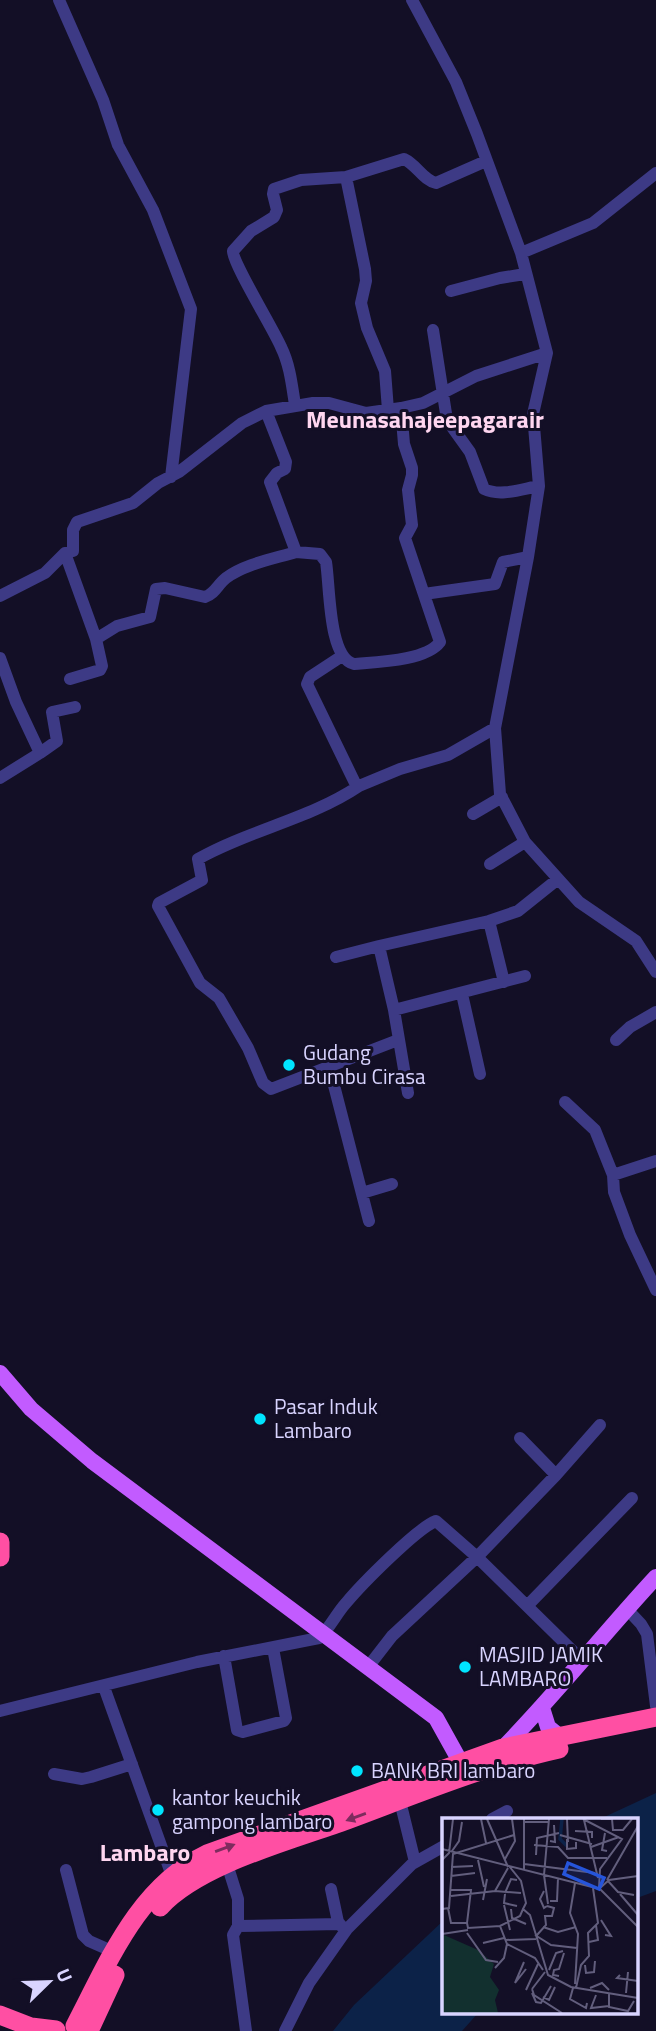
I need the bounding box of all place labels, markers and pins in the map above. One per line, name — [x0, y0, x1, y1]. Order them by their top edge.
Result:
place label: Gudang Bumbu Cirasa — [303, 1036, 426, 1092]
marker: Gudang Bumbu Cirasa — [281, 1057, 297, 1073]
place label: Pasar Induk Lambaro — [274, 1390, 378, 1446]
marker: Pasar Induk Lambaro — [252, 1411, 268, 1427]
place label: MASJID JAMIK LAMBARO — [479, 1638, 603, 1694]
marker: MASJID JAMIK LAMBARO — [457, 1659, 473, 1675]
place label: BANK BRI lambaro — [371, 1754, 535, 1786]
marker: BANK BRI lambaro — [349, 1763, 365, 1779]
place label: kantor keuchik gampong lambaro — [172, 1781, 332, 1837]
marker: kantor keuchik gampong lambaro — [150, 1802, 166, 1818]

